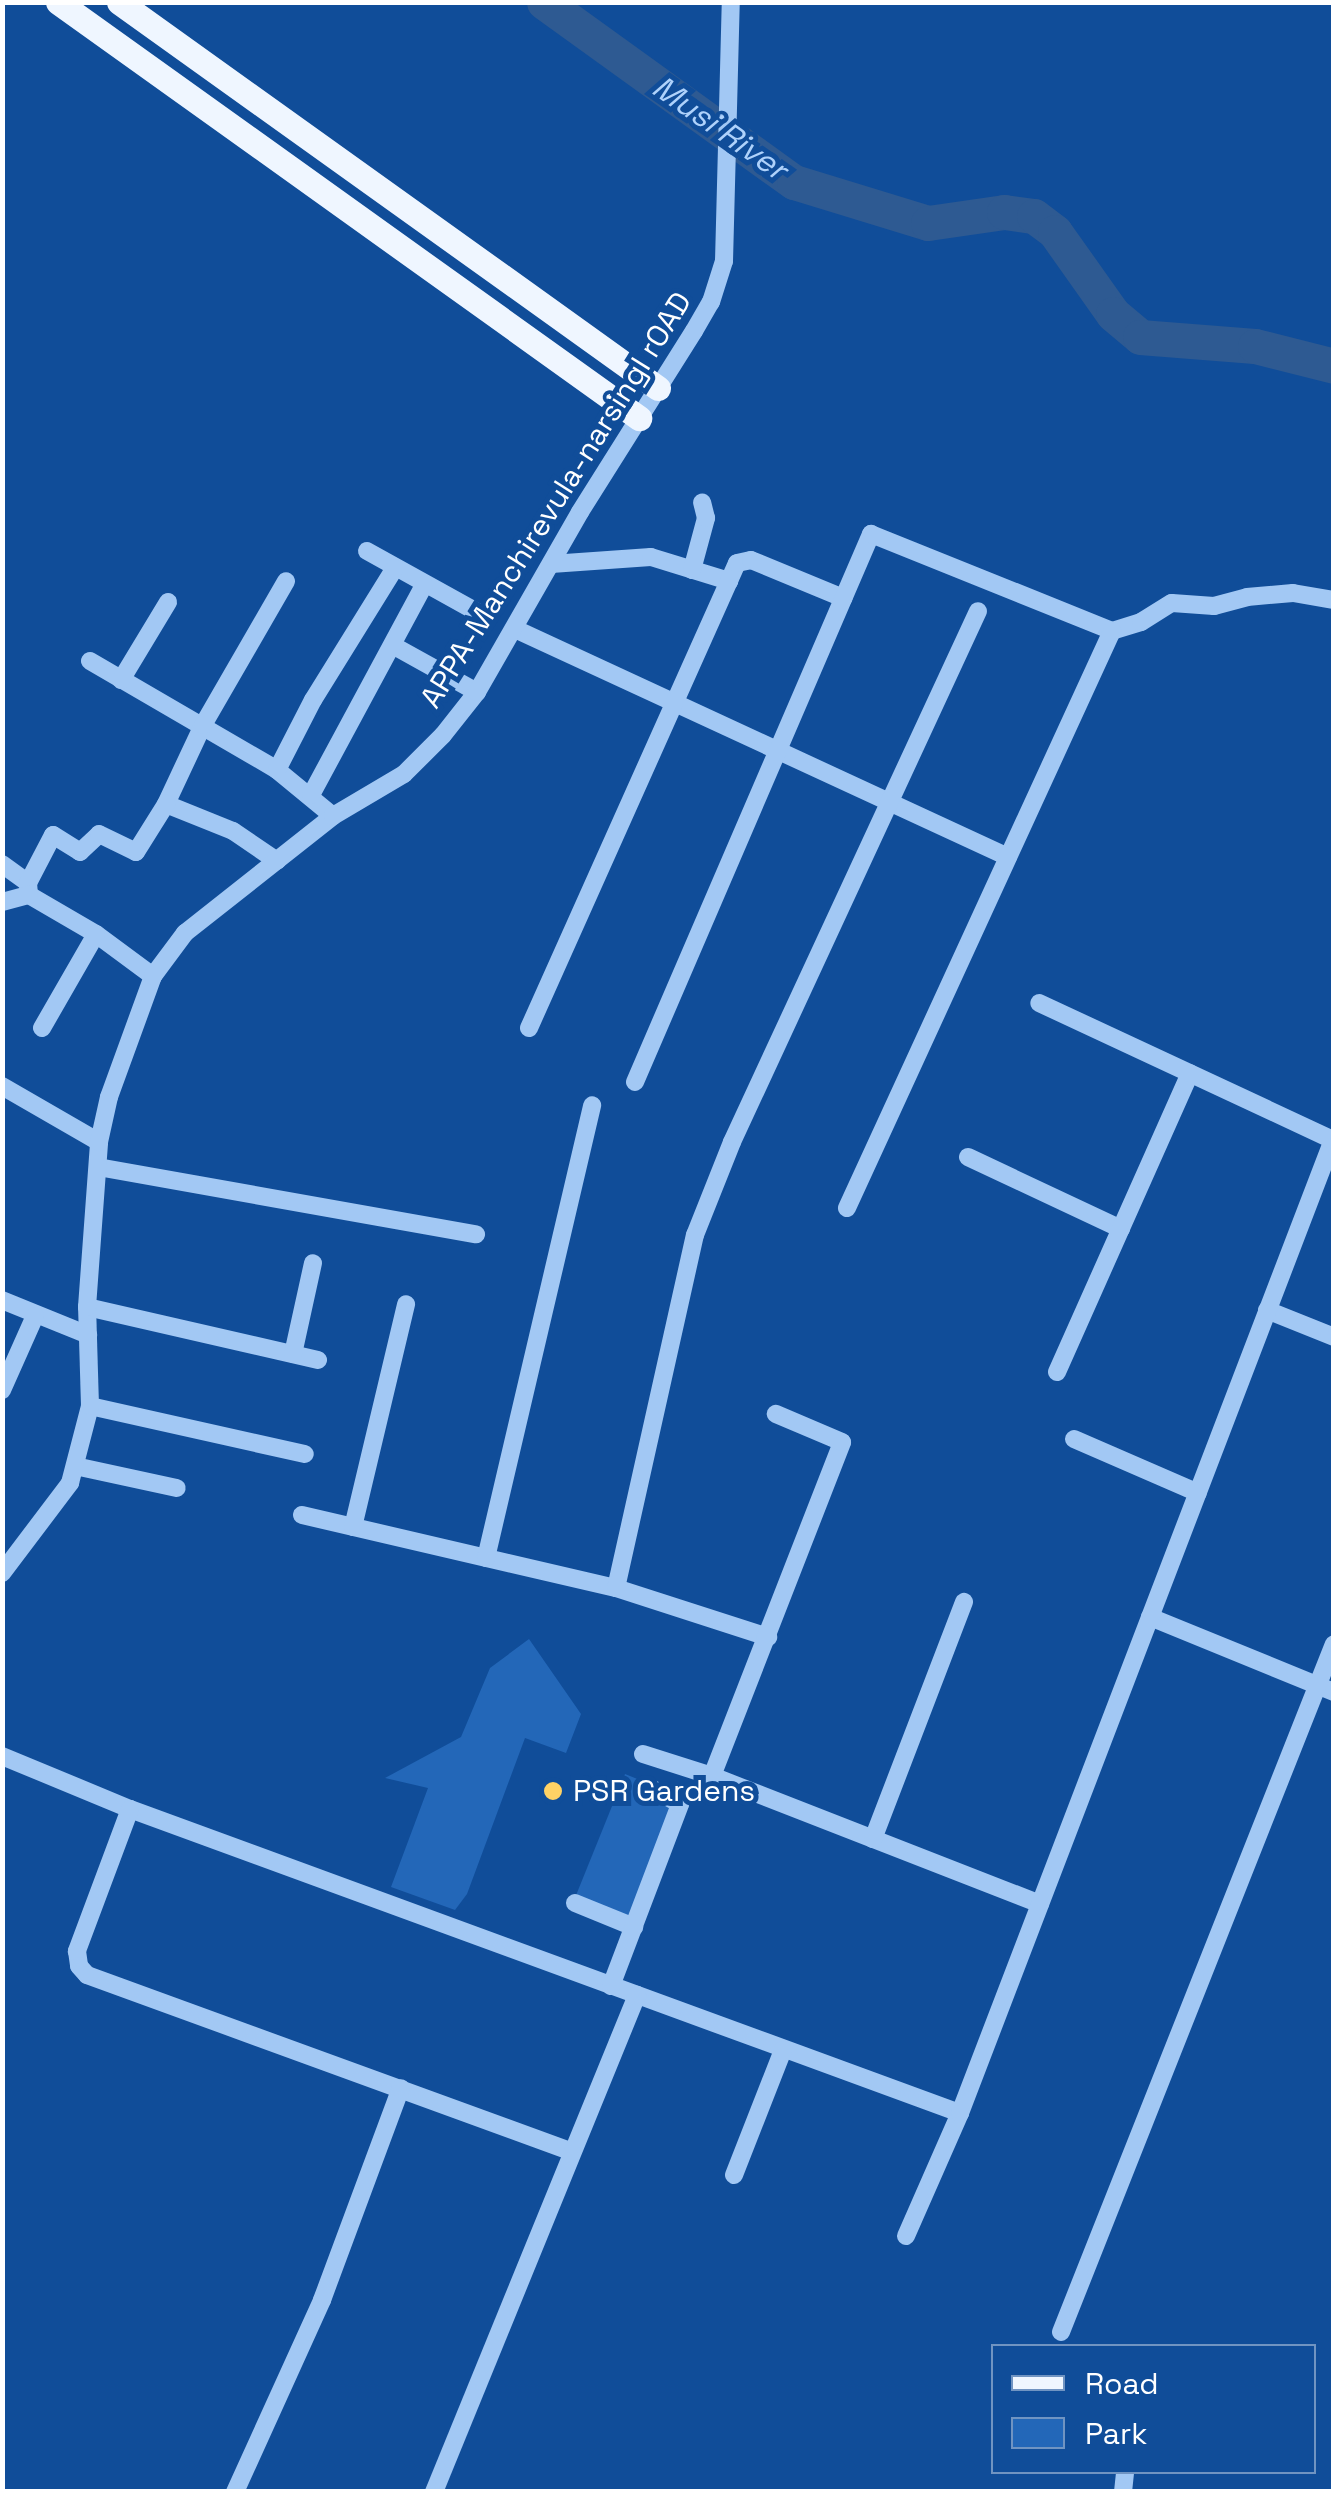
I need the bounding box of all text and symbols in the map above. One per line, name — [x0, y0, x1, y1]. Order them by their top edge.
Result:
water label: Musi River — [645, 68, 795, 188]
street label: APPA-Manchirevula-narsingI rOAD — [413, 285, 699, 715]
place label: PSR Gardens — [573, 1773, 755, 1809]
marker: PSR Gardens — [542, 1780, 564, 1802]
legend — [991, 2344, 1316, 2474]
text: Road — [1085, 2364, 1159, 2403]
text: Park — [1085, 2414, 1147, 2453]

